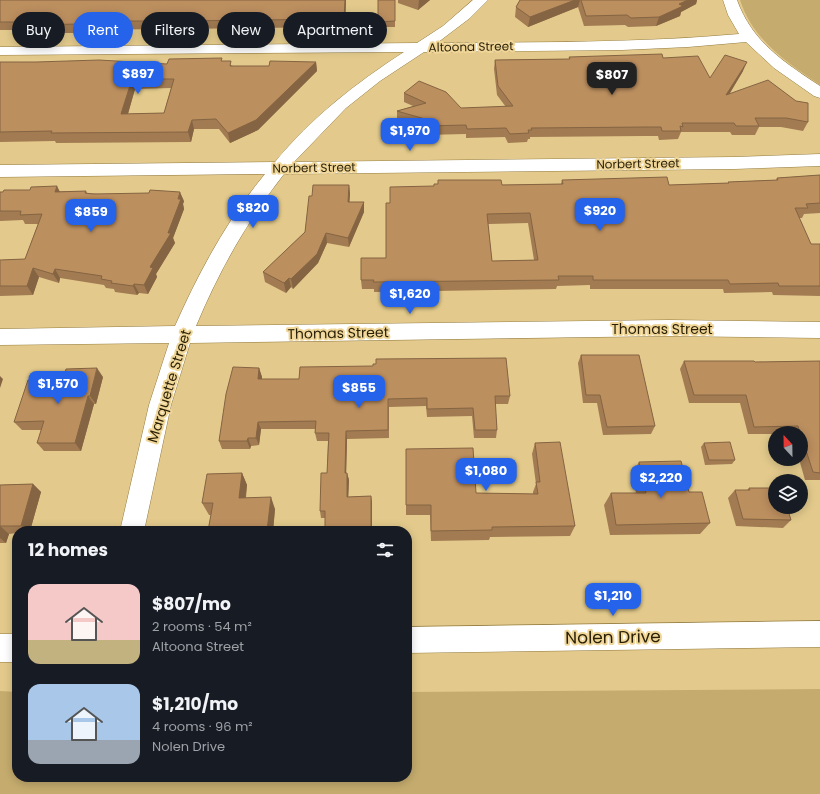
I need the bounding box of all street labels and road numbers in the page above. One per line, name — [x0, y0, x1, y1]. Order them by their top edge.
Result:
street label: Altoona Street — [428, 37, 514, 56]
street label: Norbert Street — [596, 154, 680, 173]
street label: Norbert Street — [272, 158, 356, 177]
street label: Thomas Street — [611, 319, 713, 339]
street label: Thomas Street — [287, 322, 389, 344]
street label: Marquette Street — [142, 327, 196, 445]
street label: Nolen Drive — [565, 624, 661, 650]

